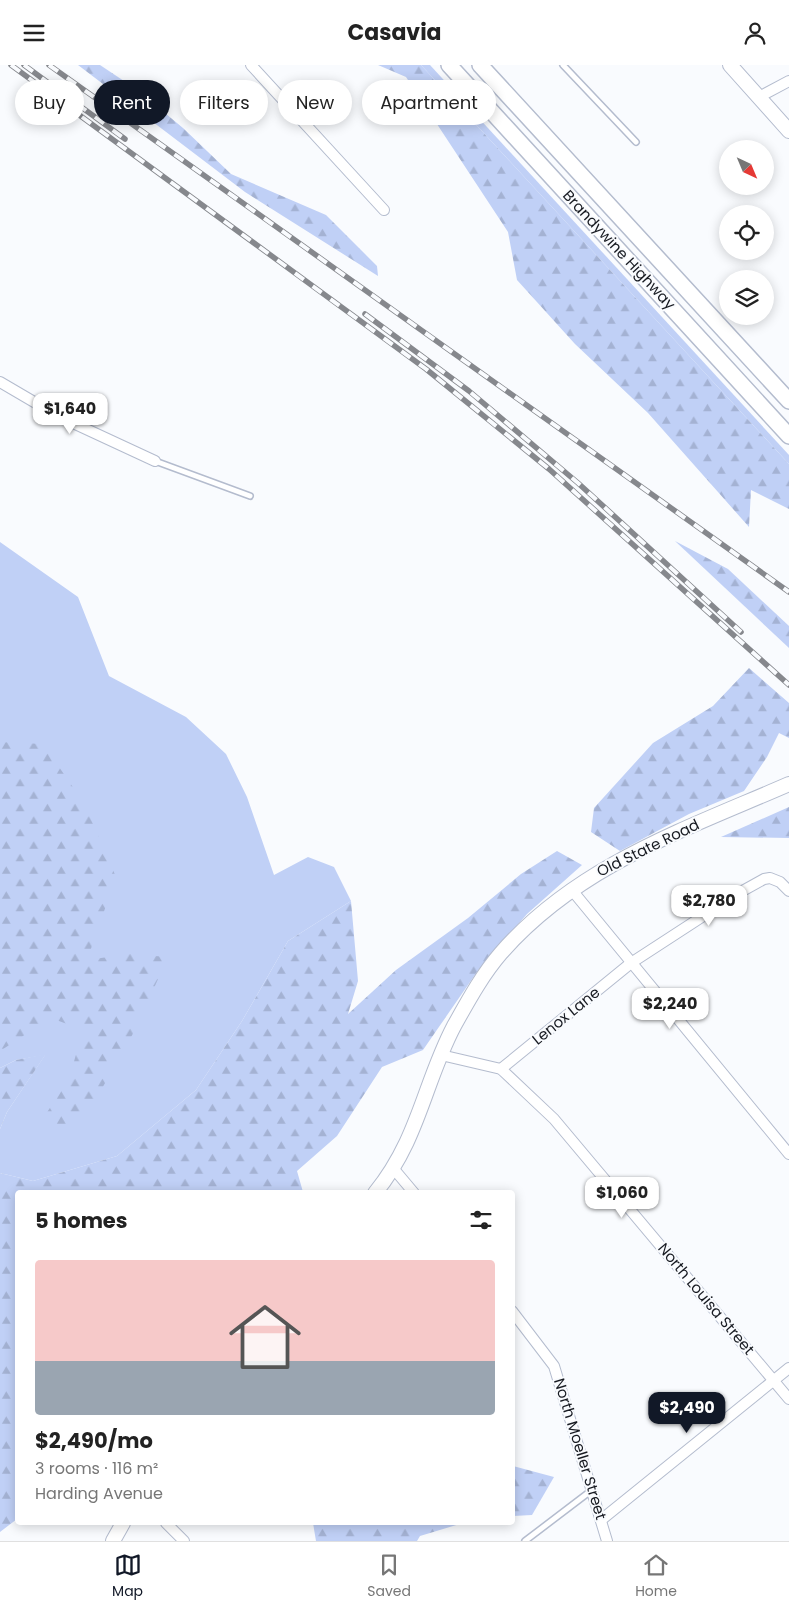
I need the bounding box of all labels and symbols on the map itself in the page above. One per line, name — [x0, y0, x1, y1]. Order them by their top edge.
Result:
north arrow — [719, 140, 774, 195]
street label: Brandywine Highway — [558, 185, 681, 315]
pin: $1,640 — [29, 393, 111, 435]
street label: Old State Road — [593, 814, 703, 881]
pin: $2,780 — [668, 885, 750, 927]
street label: Lenox Lane — [527, 982, 604, 1049]
pin: $2,240 — [629, 987, 711, 1030]
pin: $1,060 — [581, 1177, 663, 1219]
street label: North Louisa Street — [653, 1238, 759, 1359]
street label: North Moeller Street — [549, 1376, 612, 1522]
pin: $2,490 — [646, 1391, 728, 1434]

